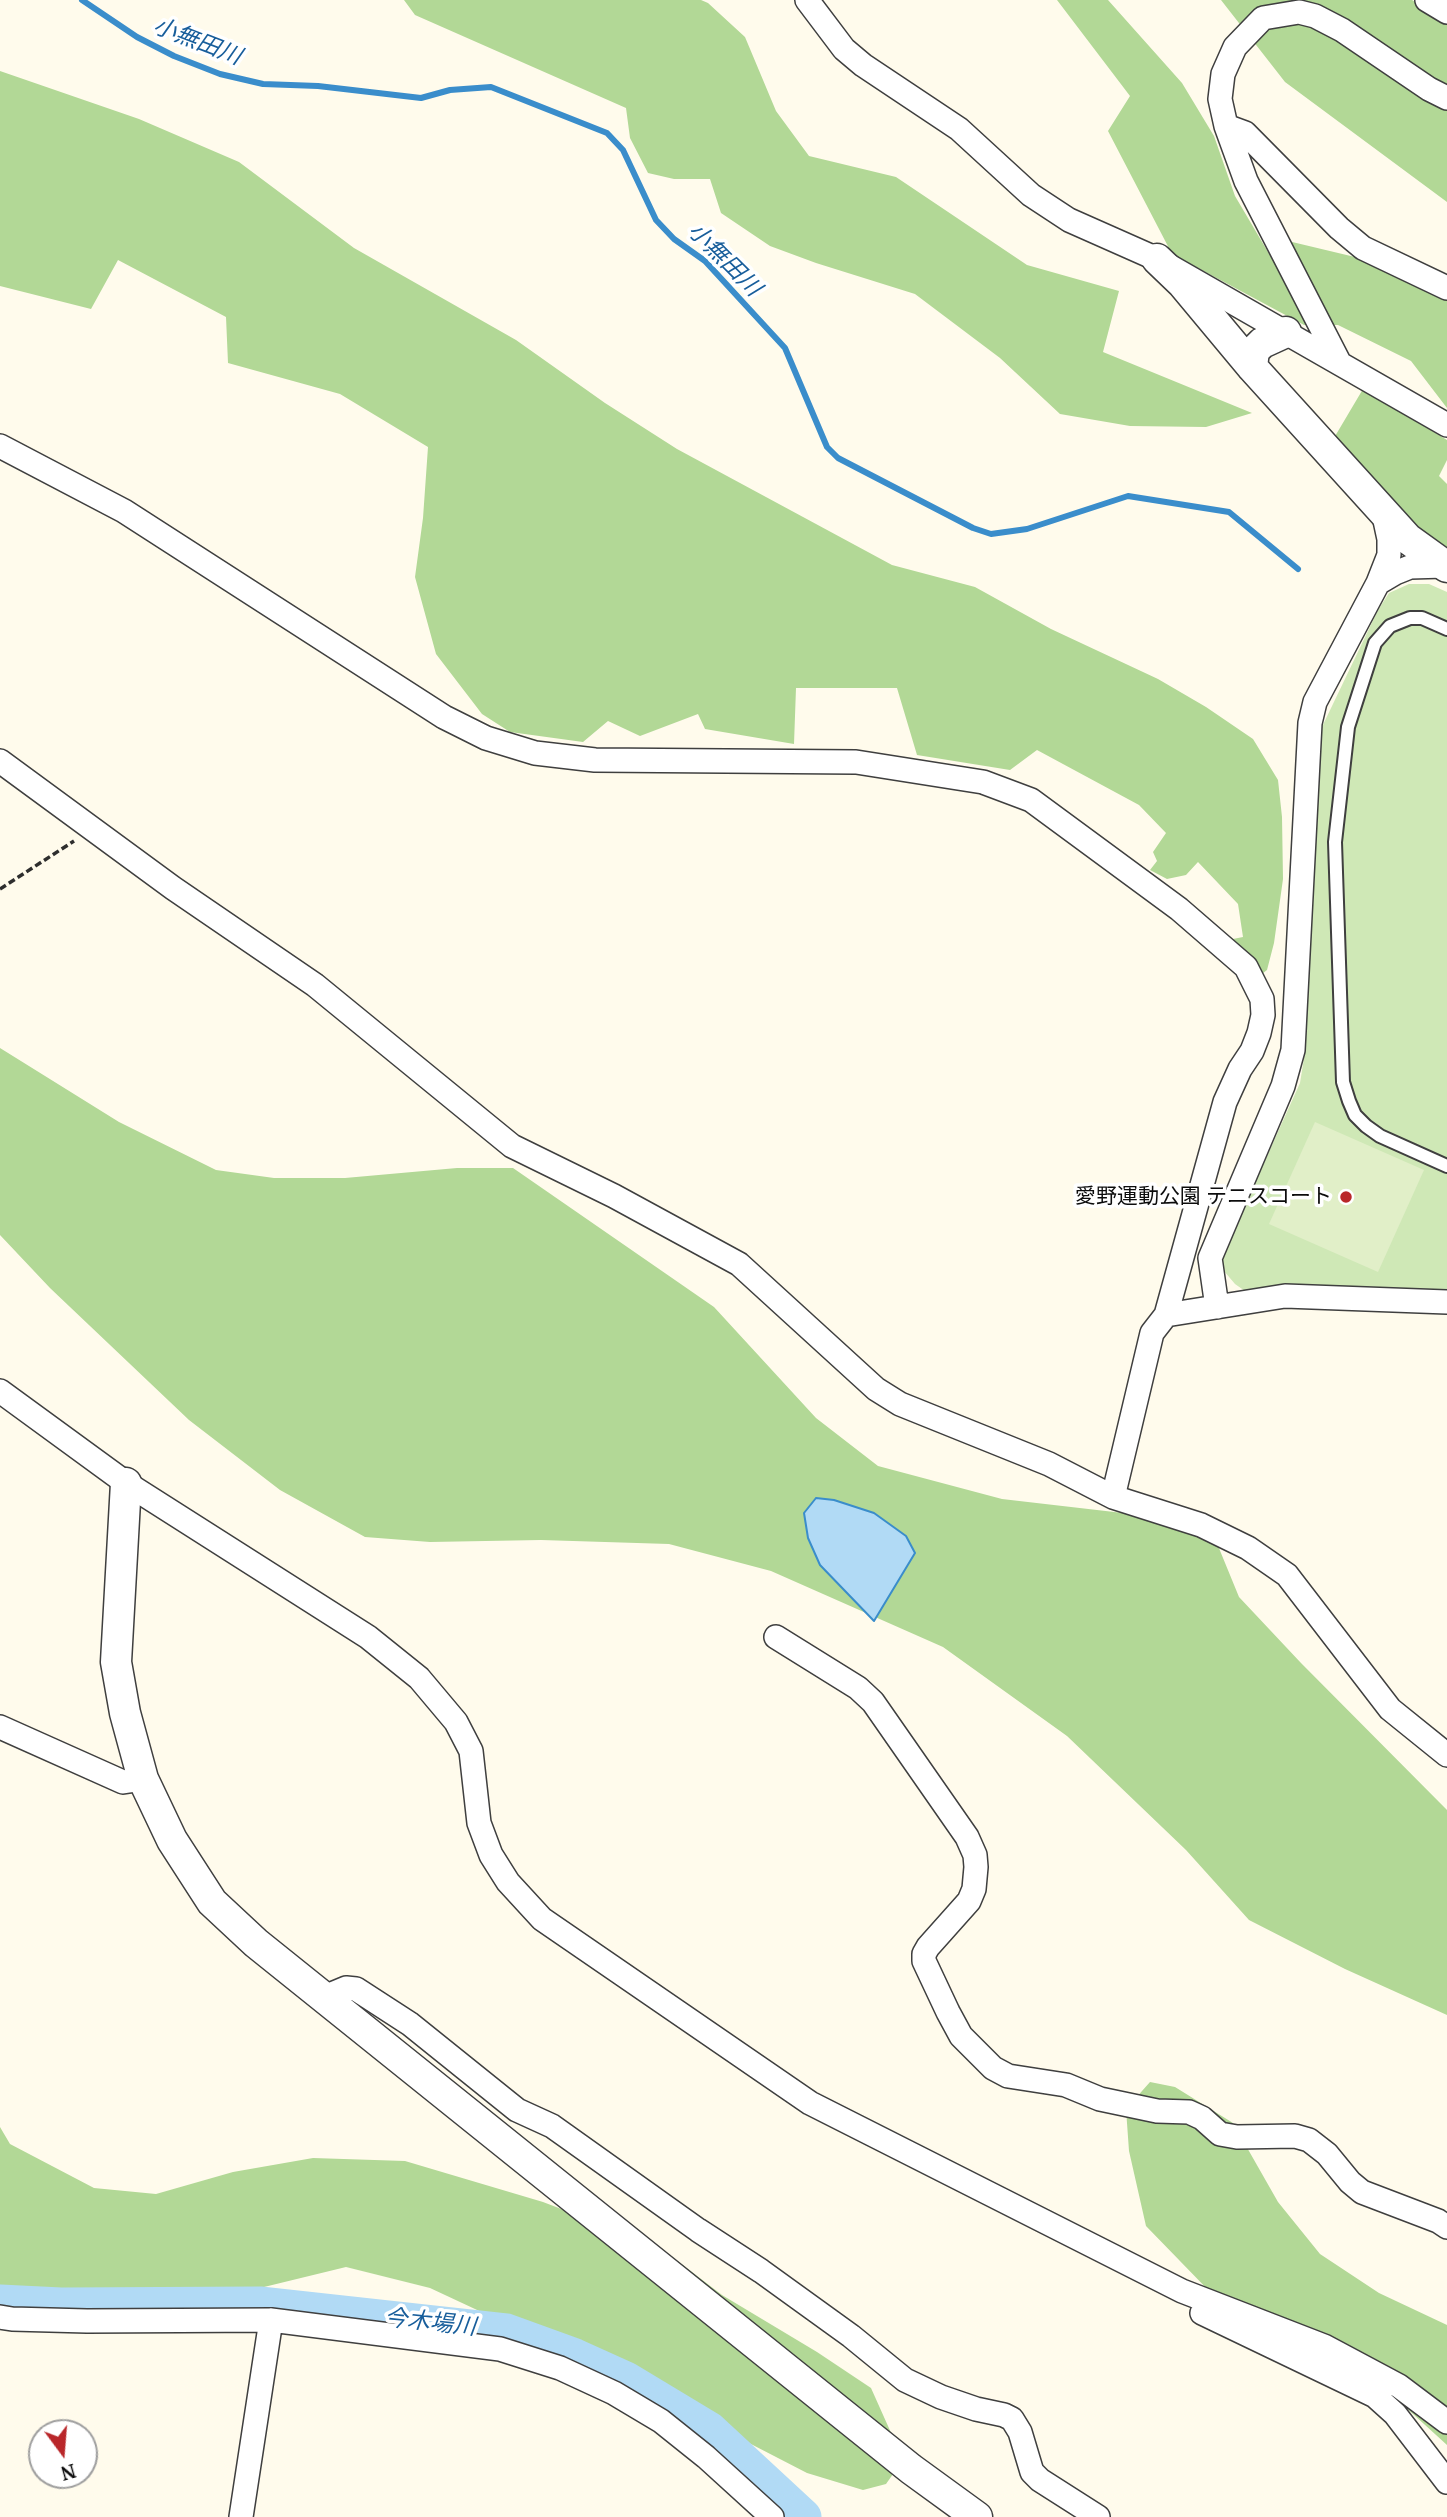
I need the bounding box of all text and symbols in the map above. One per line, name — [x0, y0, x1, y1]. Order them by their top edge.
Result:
water label: 小無田川 — [149, 13, 245, 71]
water label: 小無田川 — [682, 218, 766, 302]
place label: 愛野運動公園 テニスコート — [1075, 1184, 1332, 1210]
marker: 愛野運動公園 テニスコート — [1338, 1189, 1354, 1205]
water label: 今木場川 — [383, 2304, 477, 2342]
north arrow — [28, 2419, 98, 2489]
text: N — [58, 2459, 79, 2487]

